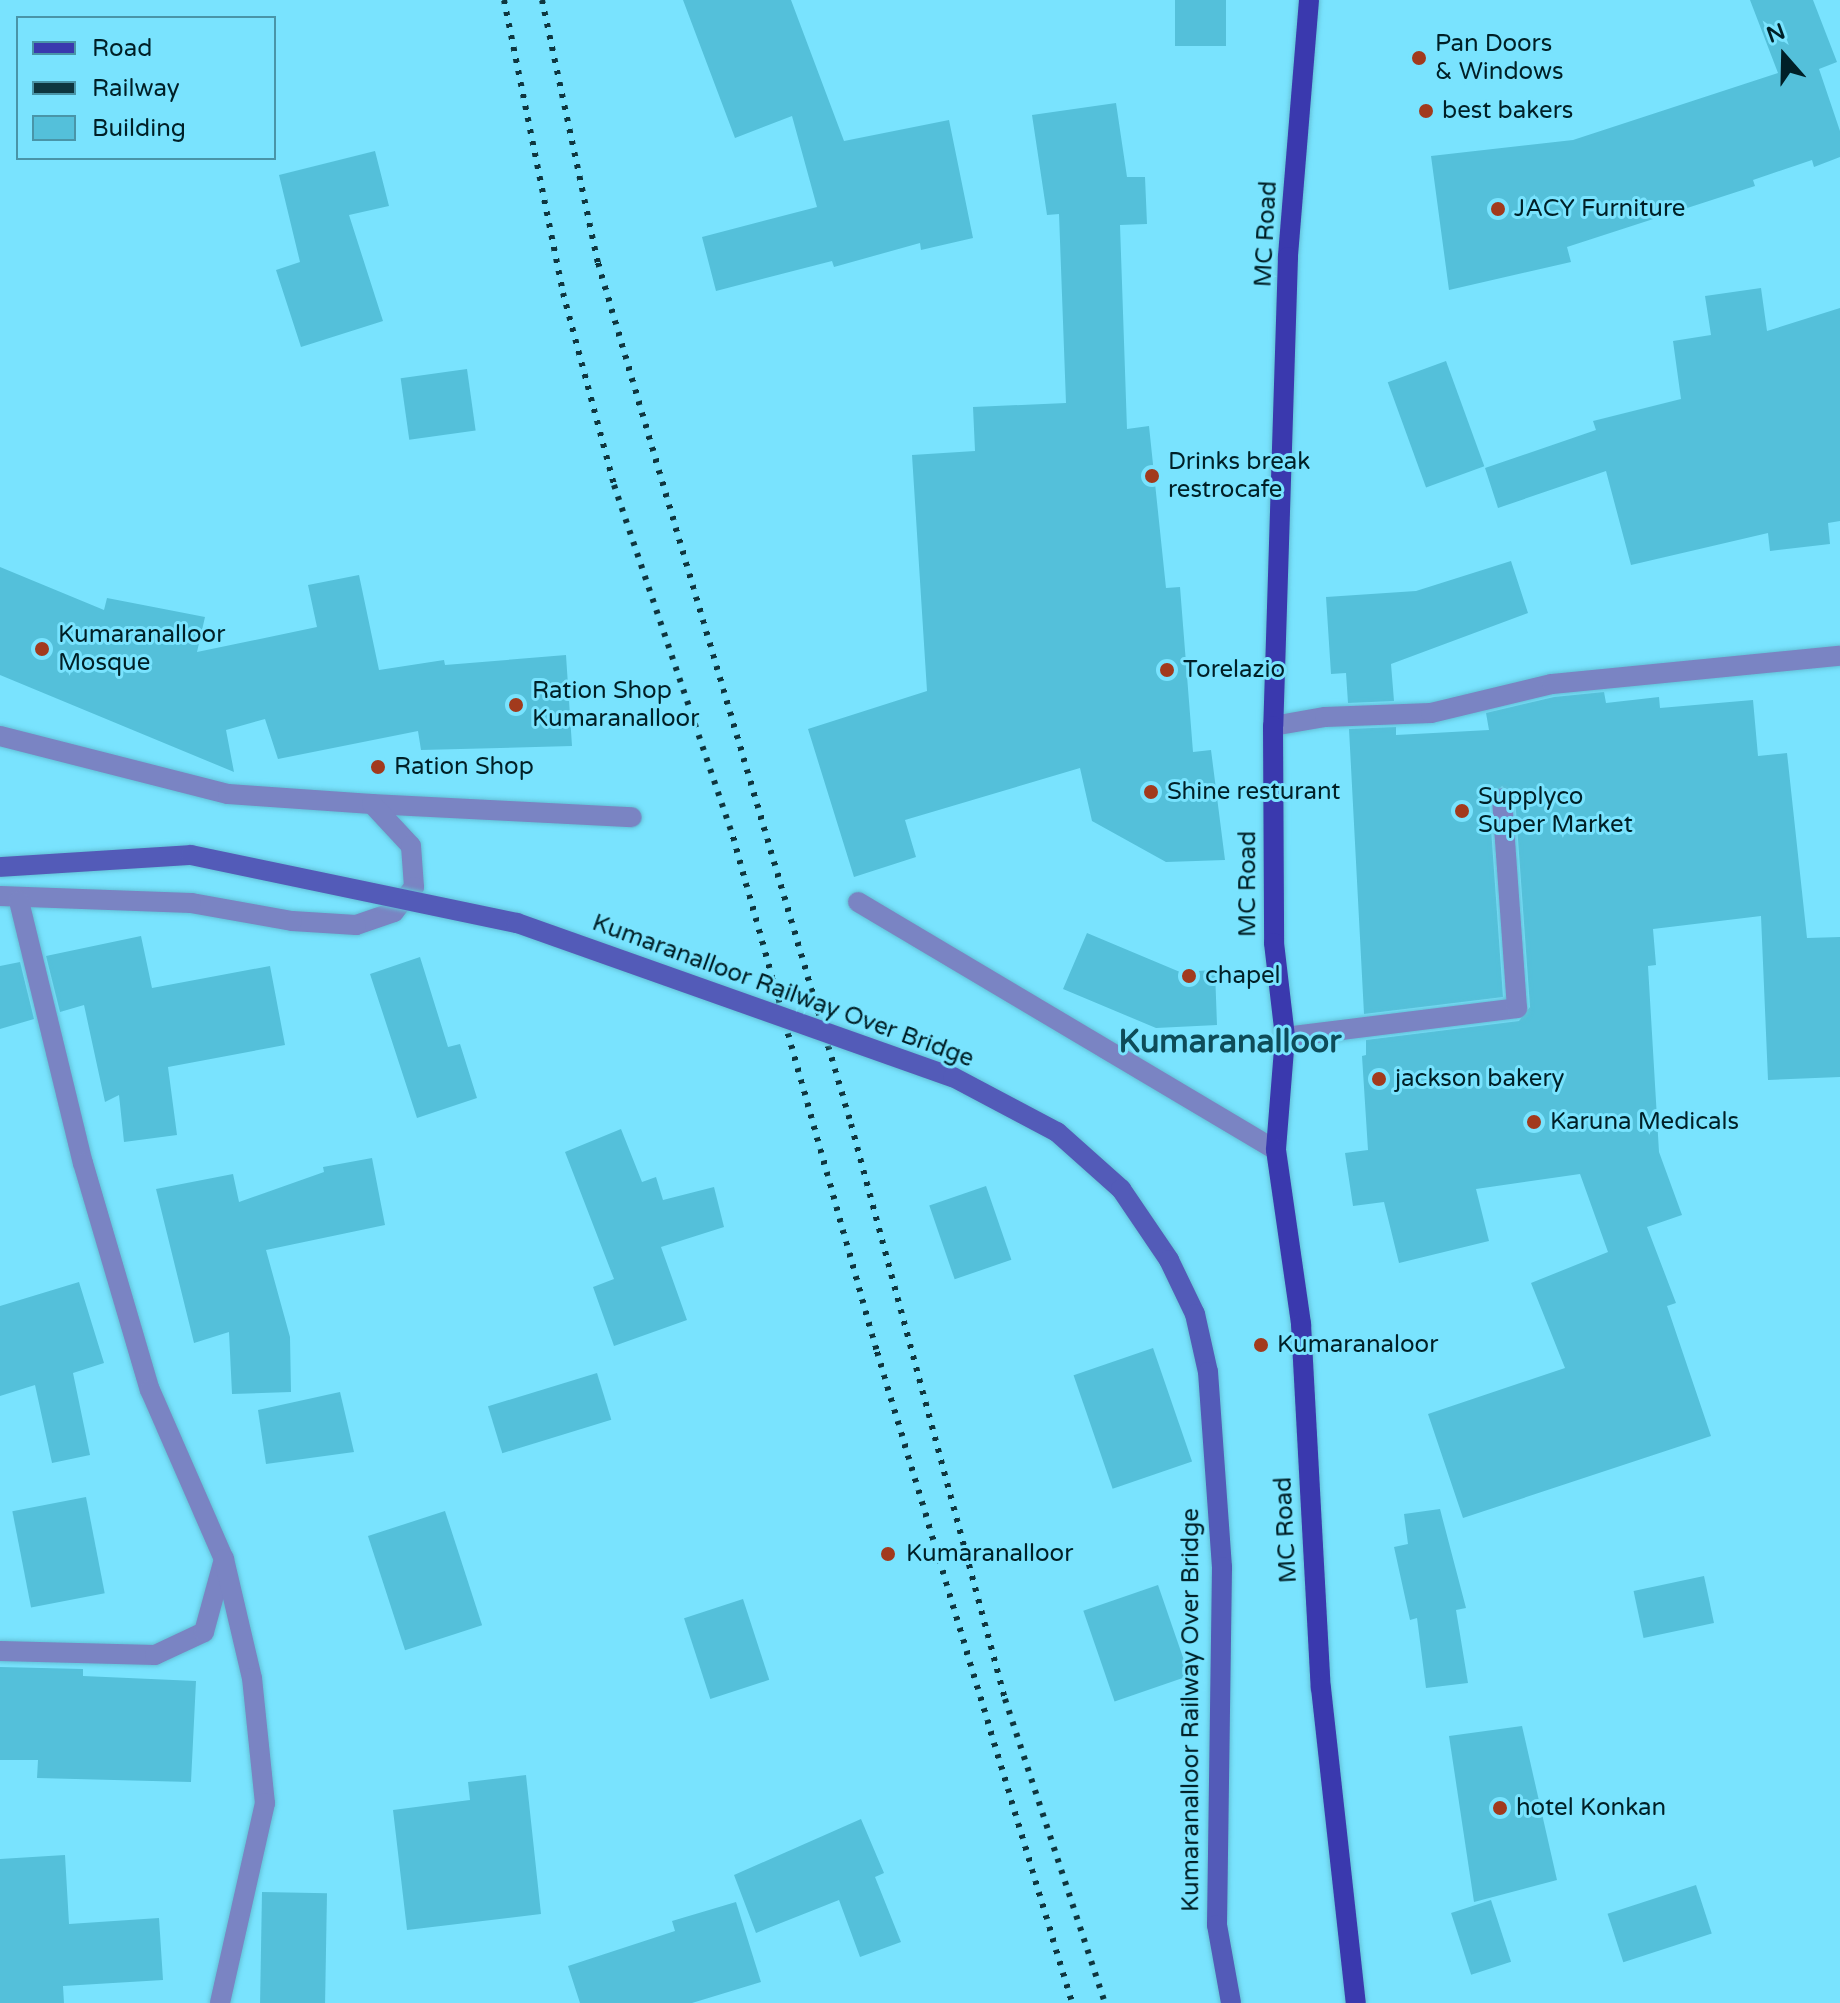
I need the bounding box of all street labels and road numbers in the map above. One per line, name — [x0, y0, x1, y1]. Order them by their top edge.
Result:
street label: MC Road — [1249, 180, 1283, 288]
street label: MC Road — [1234, 831, 1262, 937]
street label: Kumaranalloor Railway Over Bridge — [588, 908, 978, 1074]
street label: MC Road — [1269, 1476, 1303, 1584]
street label: Kumaranalloor Railway Over Bridge — [1177, 1508, 1205, 1912]

